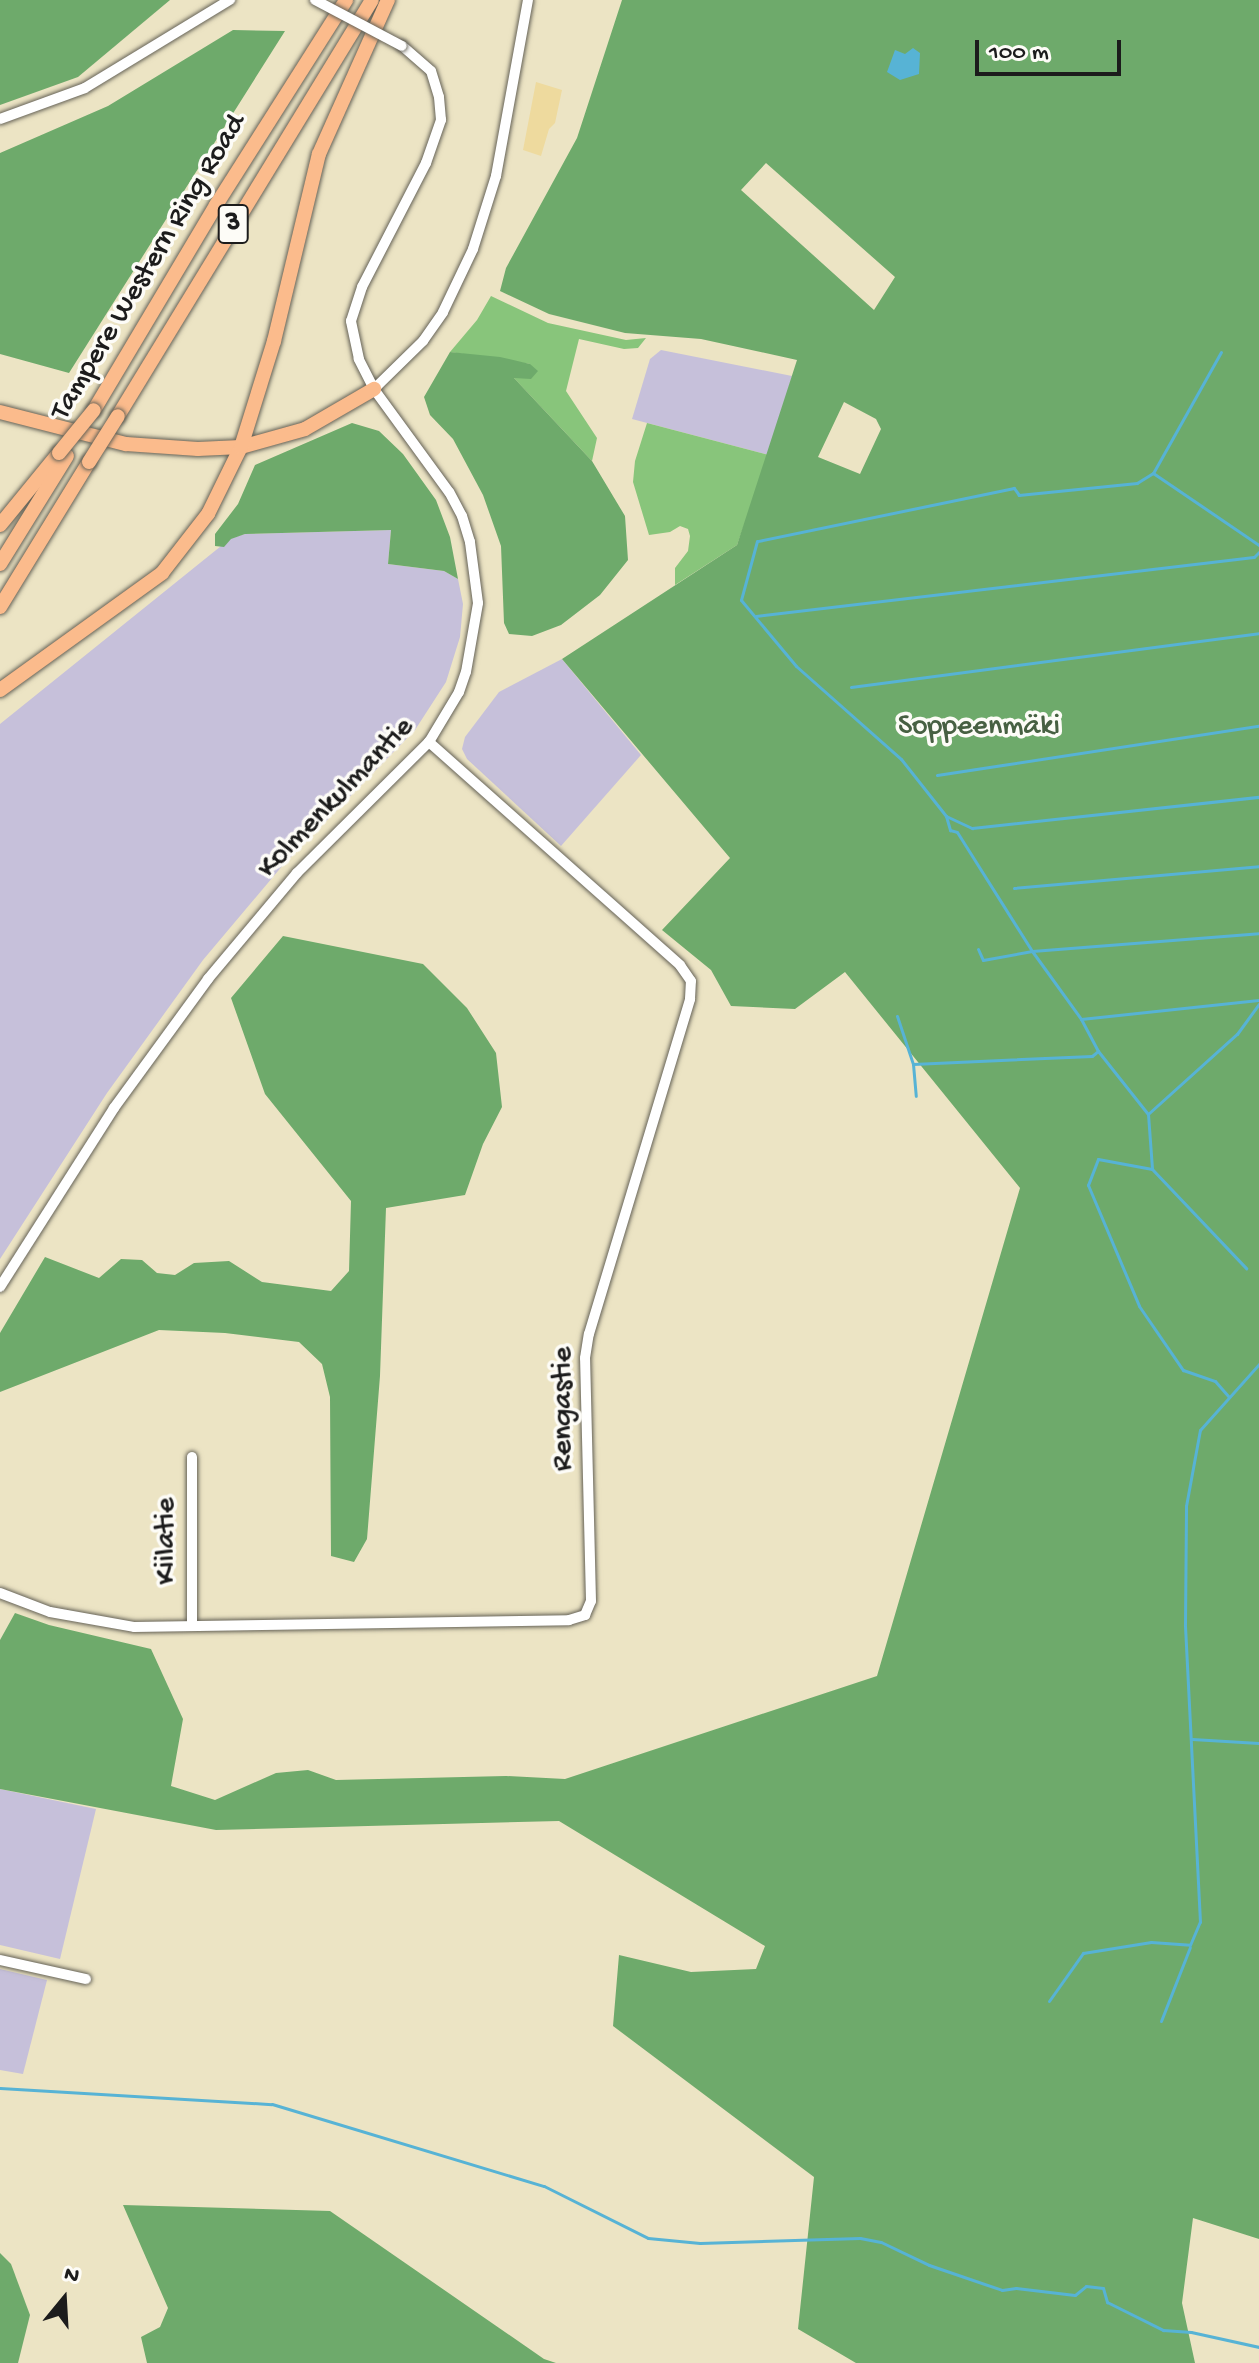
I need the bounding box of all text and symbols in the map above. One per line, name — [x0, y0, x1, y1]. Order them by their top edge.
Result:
scale bar — [979, 24, 1125, 74]
text: 100 m — [989, 39, 1049, 68]
street label: Tampere Western Ring Road — [44, 108, 256, 428]
road number: 3 — [217, 200, 249, 248]
park label: Soppeenmäki — [898, 710, 1060, 746]
street label: Kolmenkulmantie — [251, 711, 423, 887]
street label: Rengastie — [547, 1347, 583, 1471]
street label: Kiilatie — [150, 1497, 186, 1585]
north arrow — [24, 2259, 104, 2339]
text: N — [61, 2262, 82, 2291]

